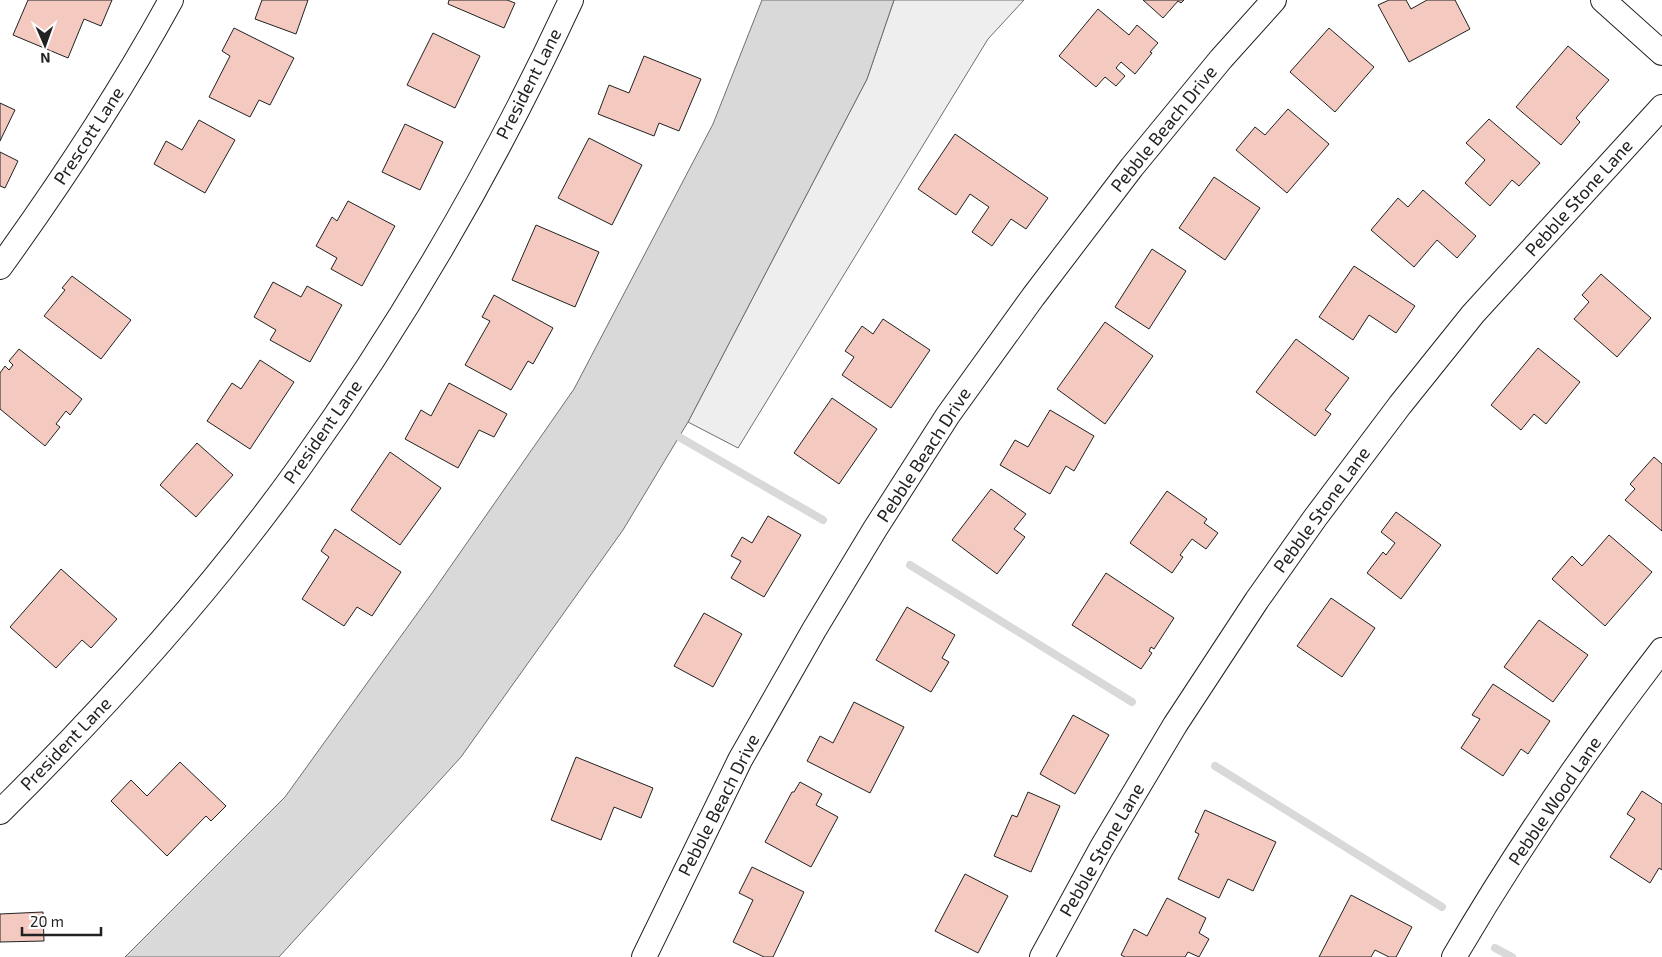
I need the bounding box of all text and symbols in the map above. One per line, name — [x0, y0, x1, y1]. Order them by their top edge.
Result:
north arrow — [20, 20, 70, 70]
street label: President Lane — [491, 24, 565, 143]
text: N — [40, 50, 51, 67]
street label: Pebble Beach Drive — [1105, 61, 1221, 196]
street label: Prescott Lane — [48, 82, 128, 189]
street label: Pebble Stone Lane — [1520, 134, 1637, 261]
street label: President Lane — [278, 375, 366, 487]
street label: Pebble Beach Drive — [871, 383, 975, 526]
street label: Pebble Stone Lane — [1268, 442, 1374, 577]
street label: President Lane — [15, 692, 115, 795]
street label: Pebble Beach Drive — [673, 730, 763, 879]
street label: Pebble Wood Lane — [1503, 732, 1605, 869]
street label: Pebble Stone Lane — [1054, 779, 1148, 920]
scale bar — [22, 904, 101, 936]
text: 20 m — [30, 912, 64, 930]

